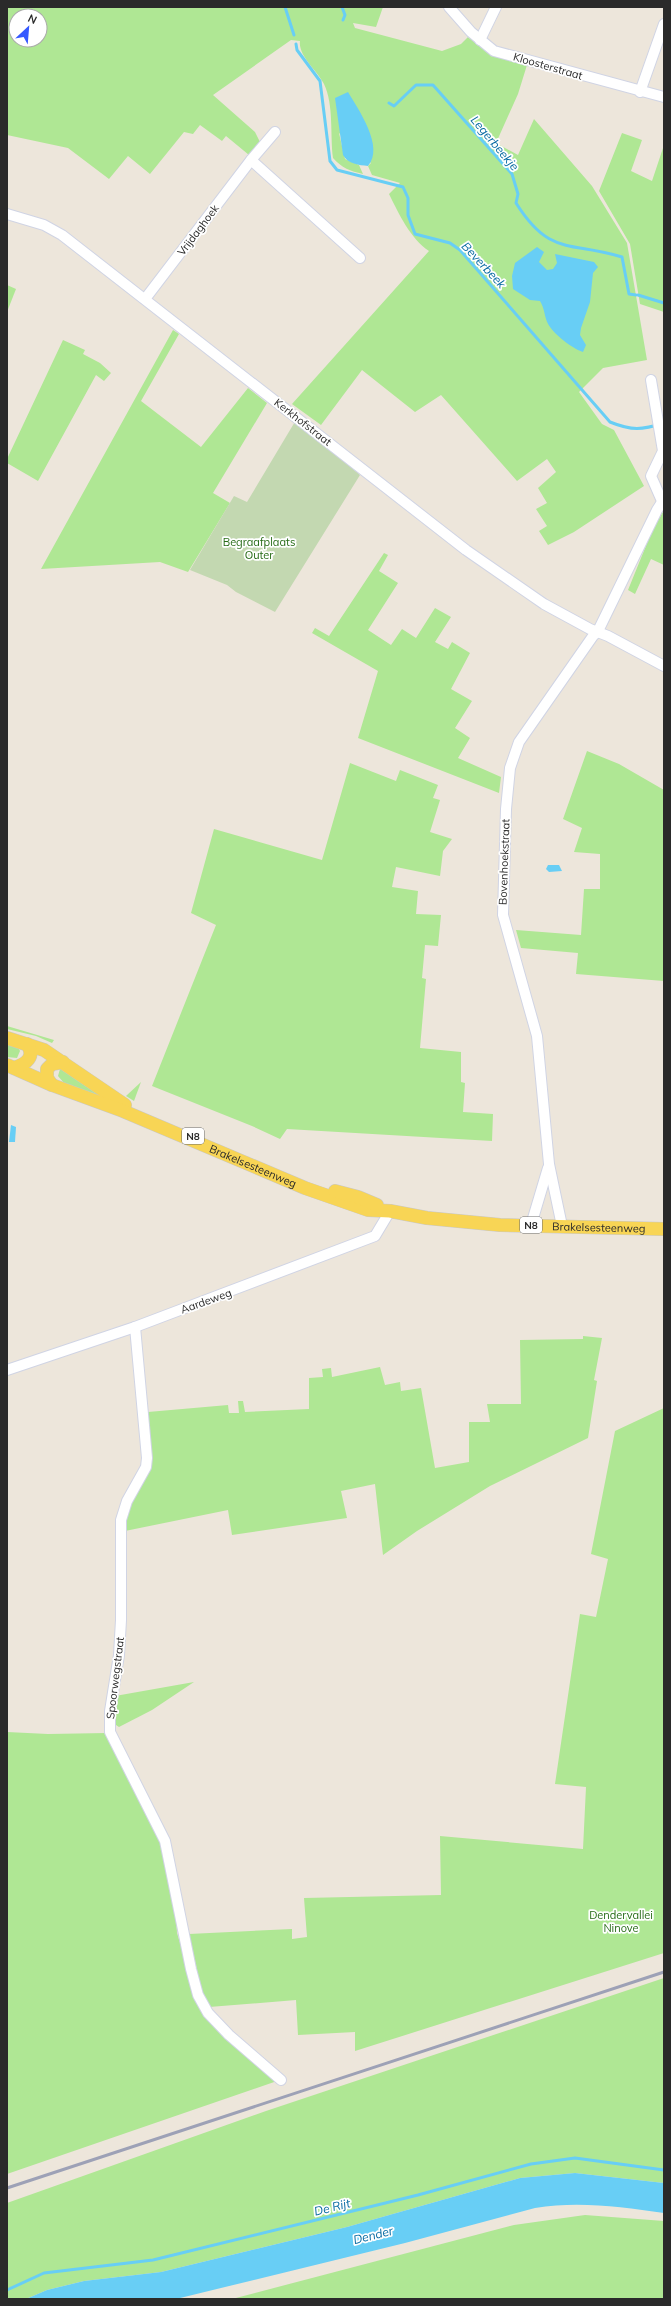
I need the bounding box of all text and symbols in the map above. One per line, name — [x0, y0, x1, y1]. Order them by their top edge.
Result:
north arrow — [8, 8, 48, 48]
text: N — [26, 11, 39, 27]
street label: Kloosterstraat — [512, 49, 584, 83]
water label: Legerbeekje — [468, 113, 523, 174]
street label: Vrijdaghoek — [174, 201, 222, 258]
water label: Beverbeek — [459, 239, 510, 292]
street label: Kerkhofstraat — [271, 395, 335, 449]
park label: Begraafplaats Outer — [223, 535, 295, 562]
street label: Bovenhoekstraat — [495, 818, 513, 905]
road number: N8 — [182, 1128, 204, 1144]
street label: Brakelsesteenweg — [207, 1141, 299, 1191]
road number: N8 — [520, 1217, 542, 1233]
street label: Brakelsesteenweg — [552, 1219, 646, 1236]
street label: Aardeweg — [179, 1285, 233, 1317]
street label: Spoorwegstraat — [103, 1636, 127, 1720]
park label: Dendervallei Ninove — [589, 1908, 653, 1935]
water label: De Rijt — [312, 2195, 352, 2219]
water label: Dender — [351, 2223, 395, 2247]

